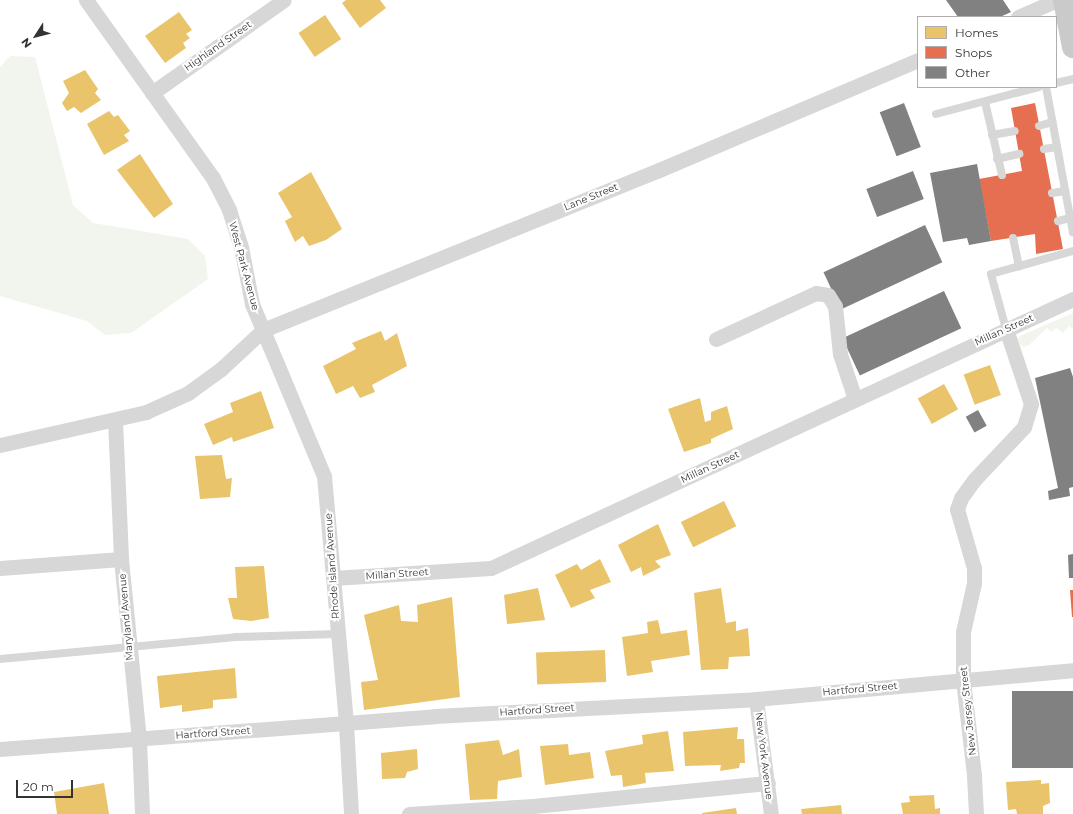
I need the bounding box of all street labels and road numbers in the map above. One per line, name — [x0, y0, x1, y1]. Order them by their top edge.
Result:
street label: Highland Street — [182, 18, 254, 74]
street label: Lane Street — [562, 181, 620, 213]
street label: West Park Avenue — [226, 220, 262, 312]
street label: Millan Street — [973, 312, 1035, 348]
street label: Millan Street — [679, 448, 741, 486]
street label: Rhode Island Avenue — [322, 513, 342, 619]
street label: Millan Street — [365, 566, 429, 582]
street label: Maryland Avenue — [116, 573, 136, 661]
street label: New Jersey Street — [957, 666, 979, 756]
street label: Hartford Street — [822, 680, 898, 698]
street label: Hartford Street — [499, 701, 575, 719]
street label: New York Avenue — [753, 712, 775, 800]
street label: Hartford Street — [175, 724, 251, 742]

